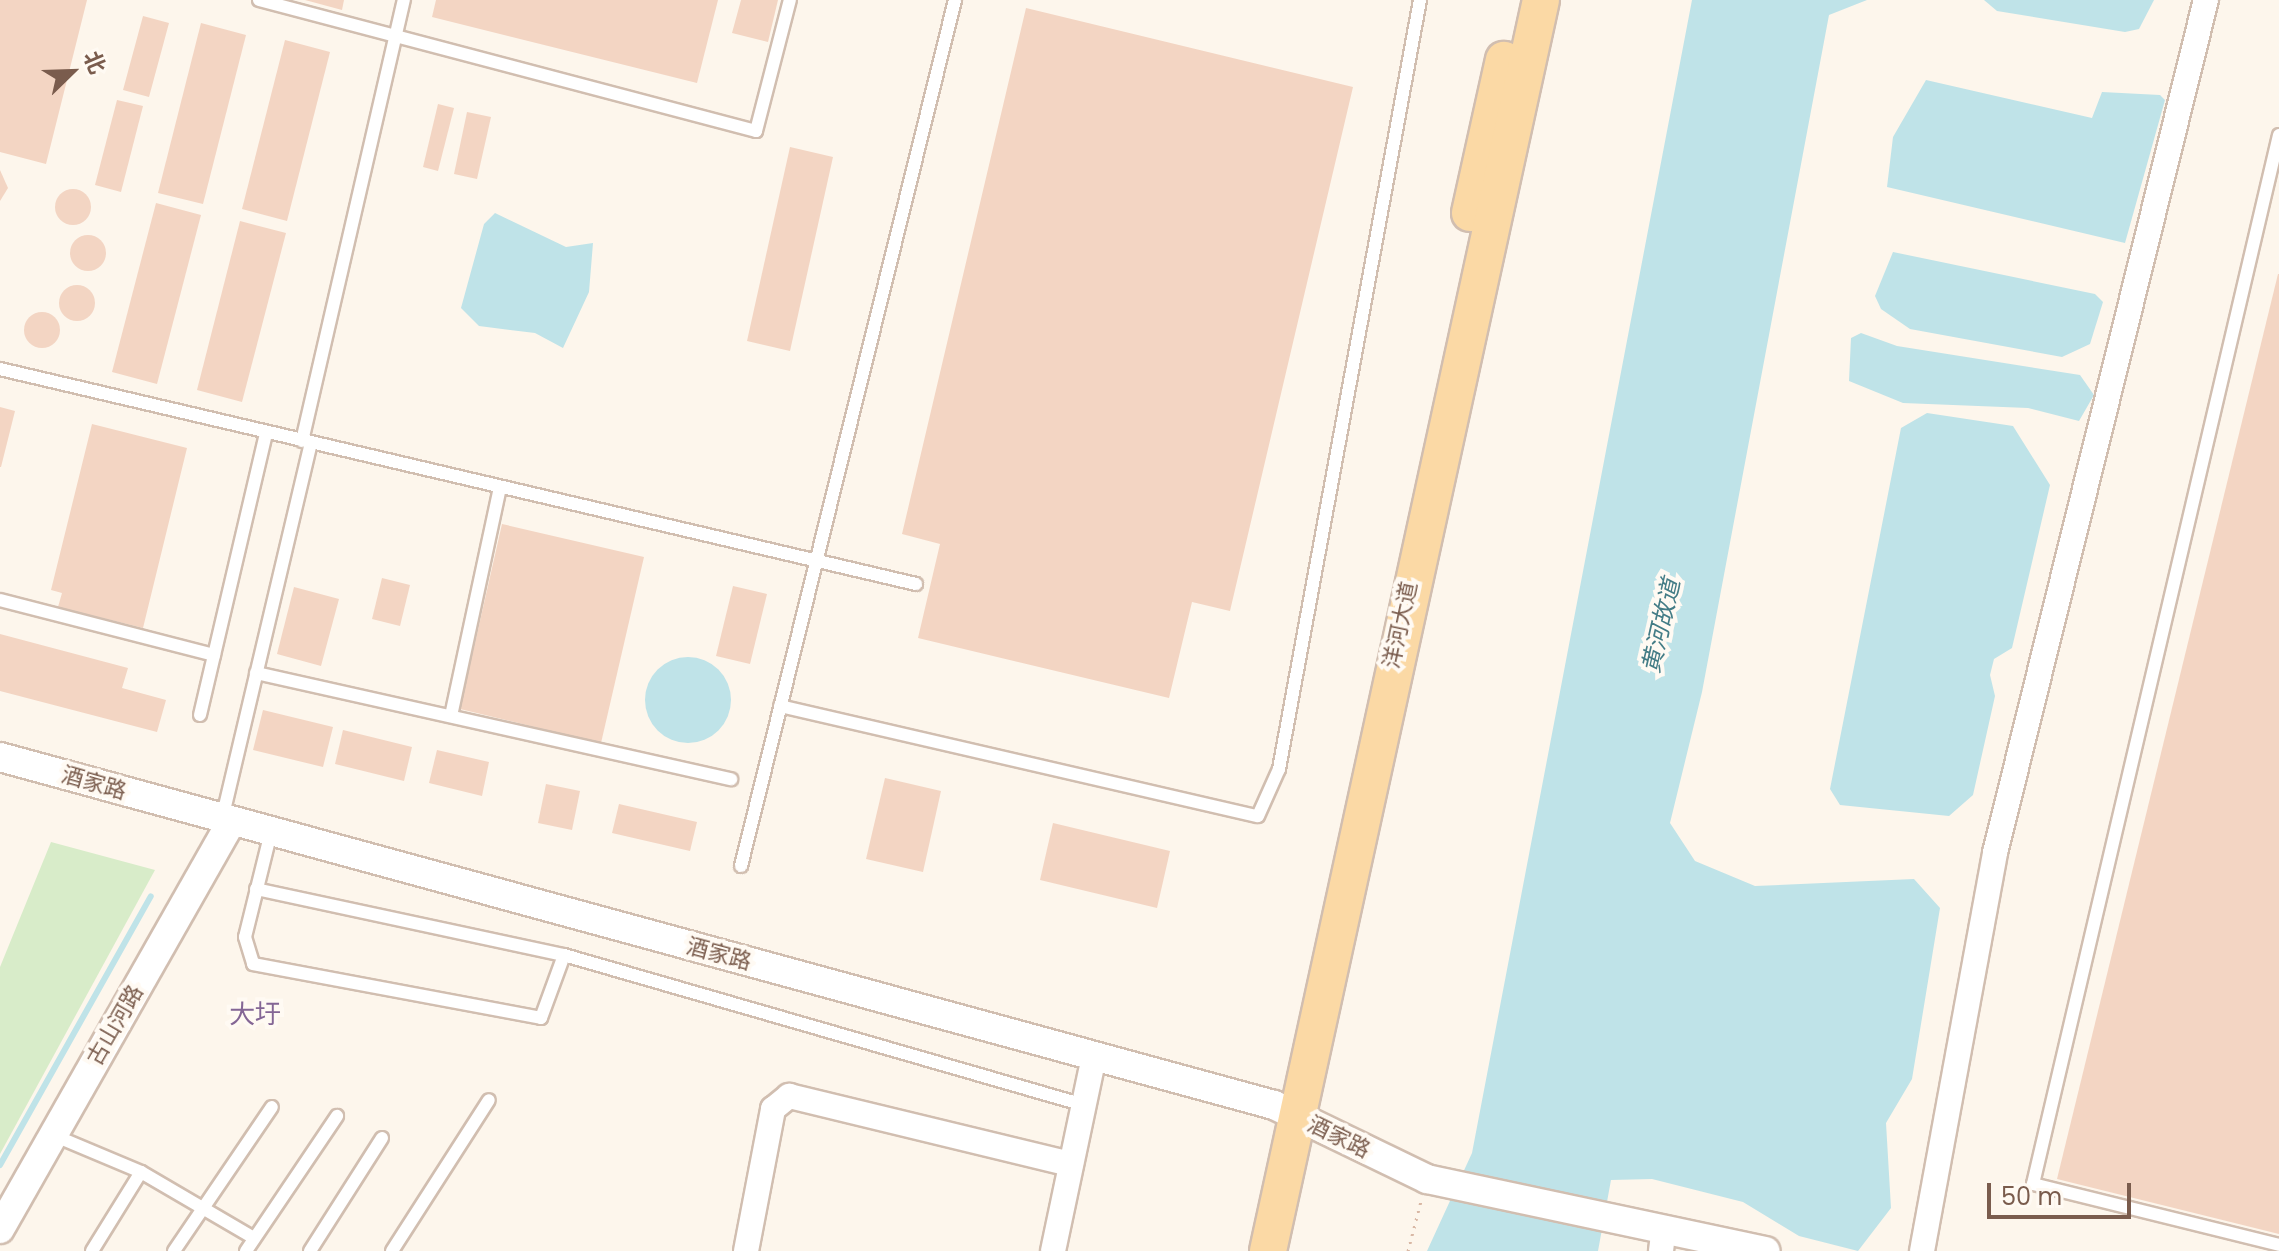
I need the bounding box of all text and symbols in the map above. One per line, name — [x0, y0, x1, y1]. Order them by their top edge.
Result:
north arrow — [32, 32, 112, 112]
text: 北 — [76, 46, 113, 79]
water label: 黄河故道 — [1636, 576, 1686, 676]
street label: 洋河大道 — [1378, 579, 1422, 671]
street label: 酒家路 — [59, 761, 129, 805]
street label: 酒家路 — [684, 933, 754, 975]
street label: 古山河路 — [82, 980, 148, 1070]
district label: 大圩 — [229, 999, 281, 1031]
street label: 酒家路 — [1304, 1111, 1374, 1163]
scale bar — [1991, 1167, 2135, 1217]
text: 50 m — [2001, 1180, 2062, 1213]

